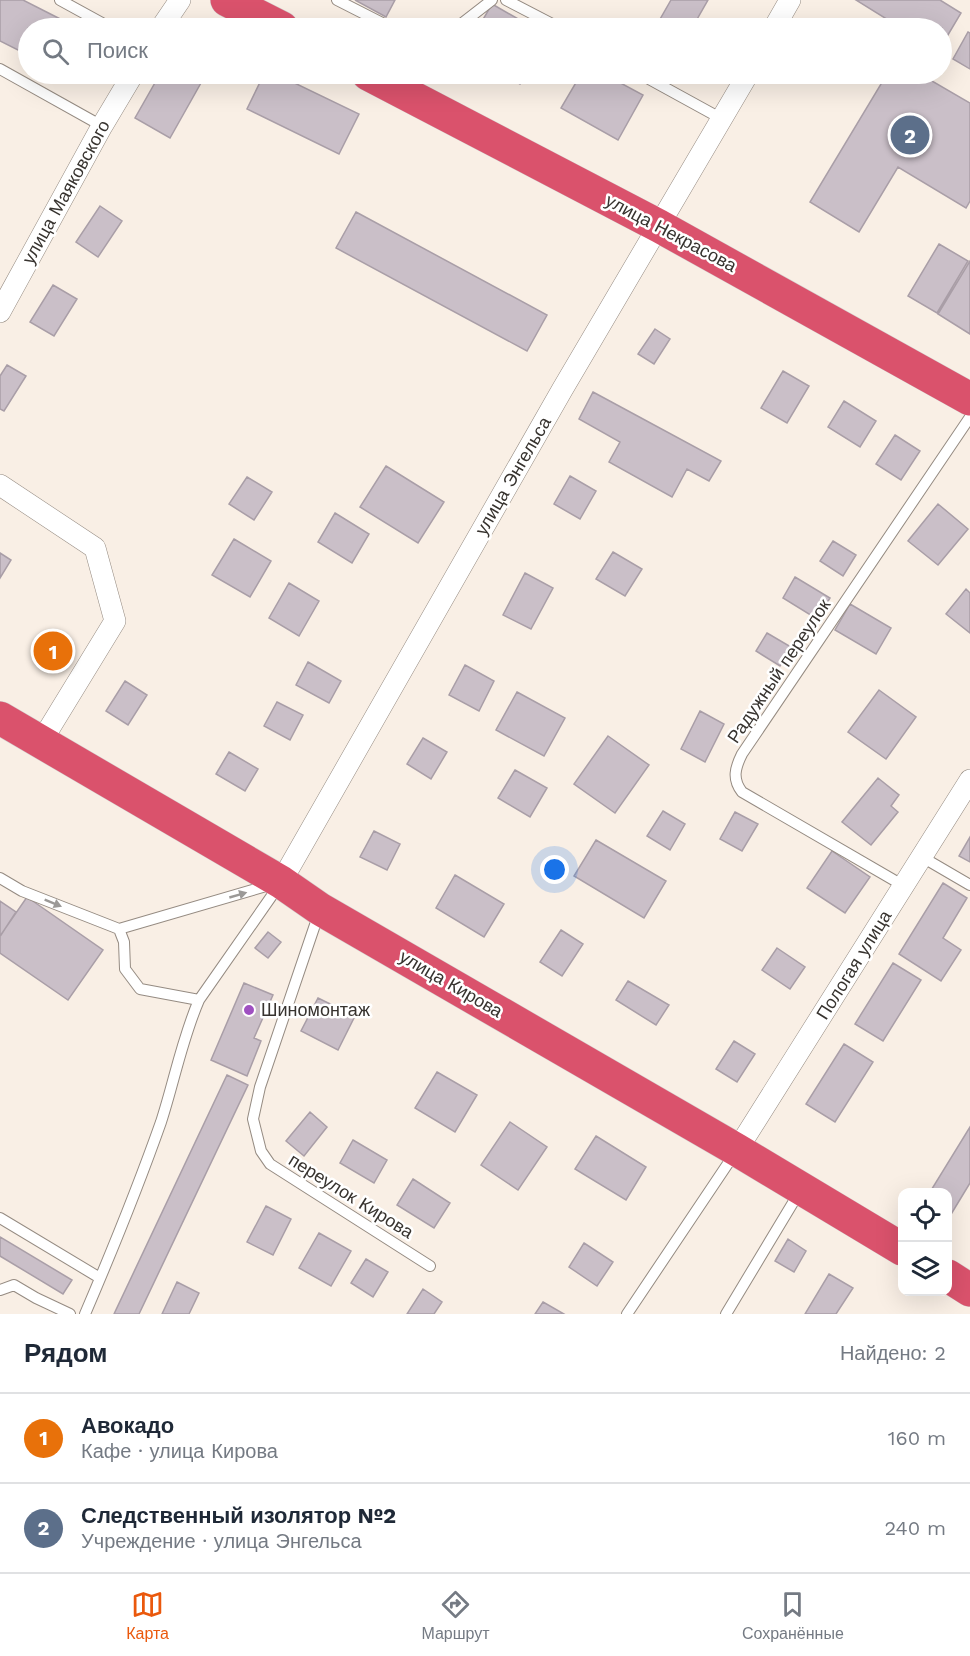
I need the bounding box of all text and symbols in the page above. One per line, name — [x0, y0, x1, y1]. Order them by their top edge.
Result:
search box — [18, 18, 952, 84]
icon: search — [39, 35, 72, 68]
text: Поиск — [87, 38, 148, 63]
pin: 2 — [890, 112, 930, 158]
street label: улица Маяковского — [17, 116, 114, 267]
street label: улица Некрасова — [602, 189, 741, 276]
street label: улица Энгельса — [470, 412, 555, 539]
street label: Радужный переулок — [723, 595, 835, 747]
pin: 1 — [34, 628, 72, 674]
your location — [540, 855, 569, 884]
one-way arrow — [229, 890, 247, 899]
one-way arrow — [44, 898, 62, 908]
street label: Пологая улица — [812, 905, 896, 1023]
street label: улица Кирова — [396, 946, 507, 1022]
place label: Шиномонтаж — [261, 999, 370, 1020]
marker: Шиномонтаж — [242, 1003, 256, 1017]
street label: переулок Кирова — [285, 1149, 418, 1243]
map controls — [898, 1188, 952, 1296]
button: locate — [898, 1188, 952, 1242]
button: layers — [898, 1242, 952, 1296]
text: Рядом — [24, 1338, 107, 1368]
text: Найдено: 2 — [840, 1341, 946, 1365]
text: Авокадо — [81, 1413, 174, 1438]
text: 1 — [39, 1426, 48, 1450]
text: 160 m — [888, 1426, 946, 1450]
text: Кафе · улица Кирова — [81, 1439, 278, 1463]
text: Следственный изолятор №2 — [81, 1503, 396, 1528]
text: 2 — [38, 1516, 49, 1540]
text: 240 m — [884, 1516, 946, 1540]
text: Учреждение · улица Энгельса — [81, 1529, 362, 1553]
tab: Карта — [126, 1588, 169, 1643]
tab: Маршрут — [421, 1588, 490, 1643]
tab: Сохранённые — [742, 1588, 844, 1643]

